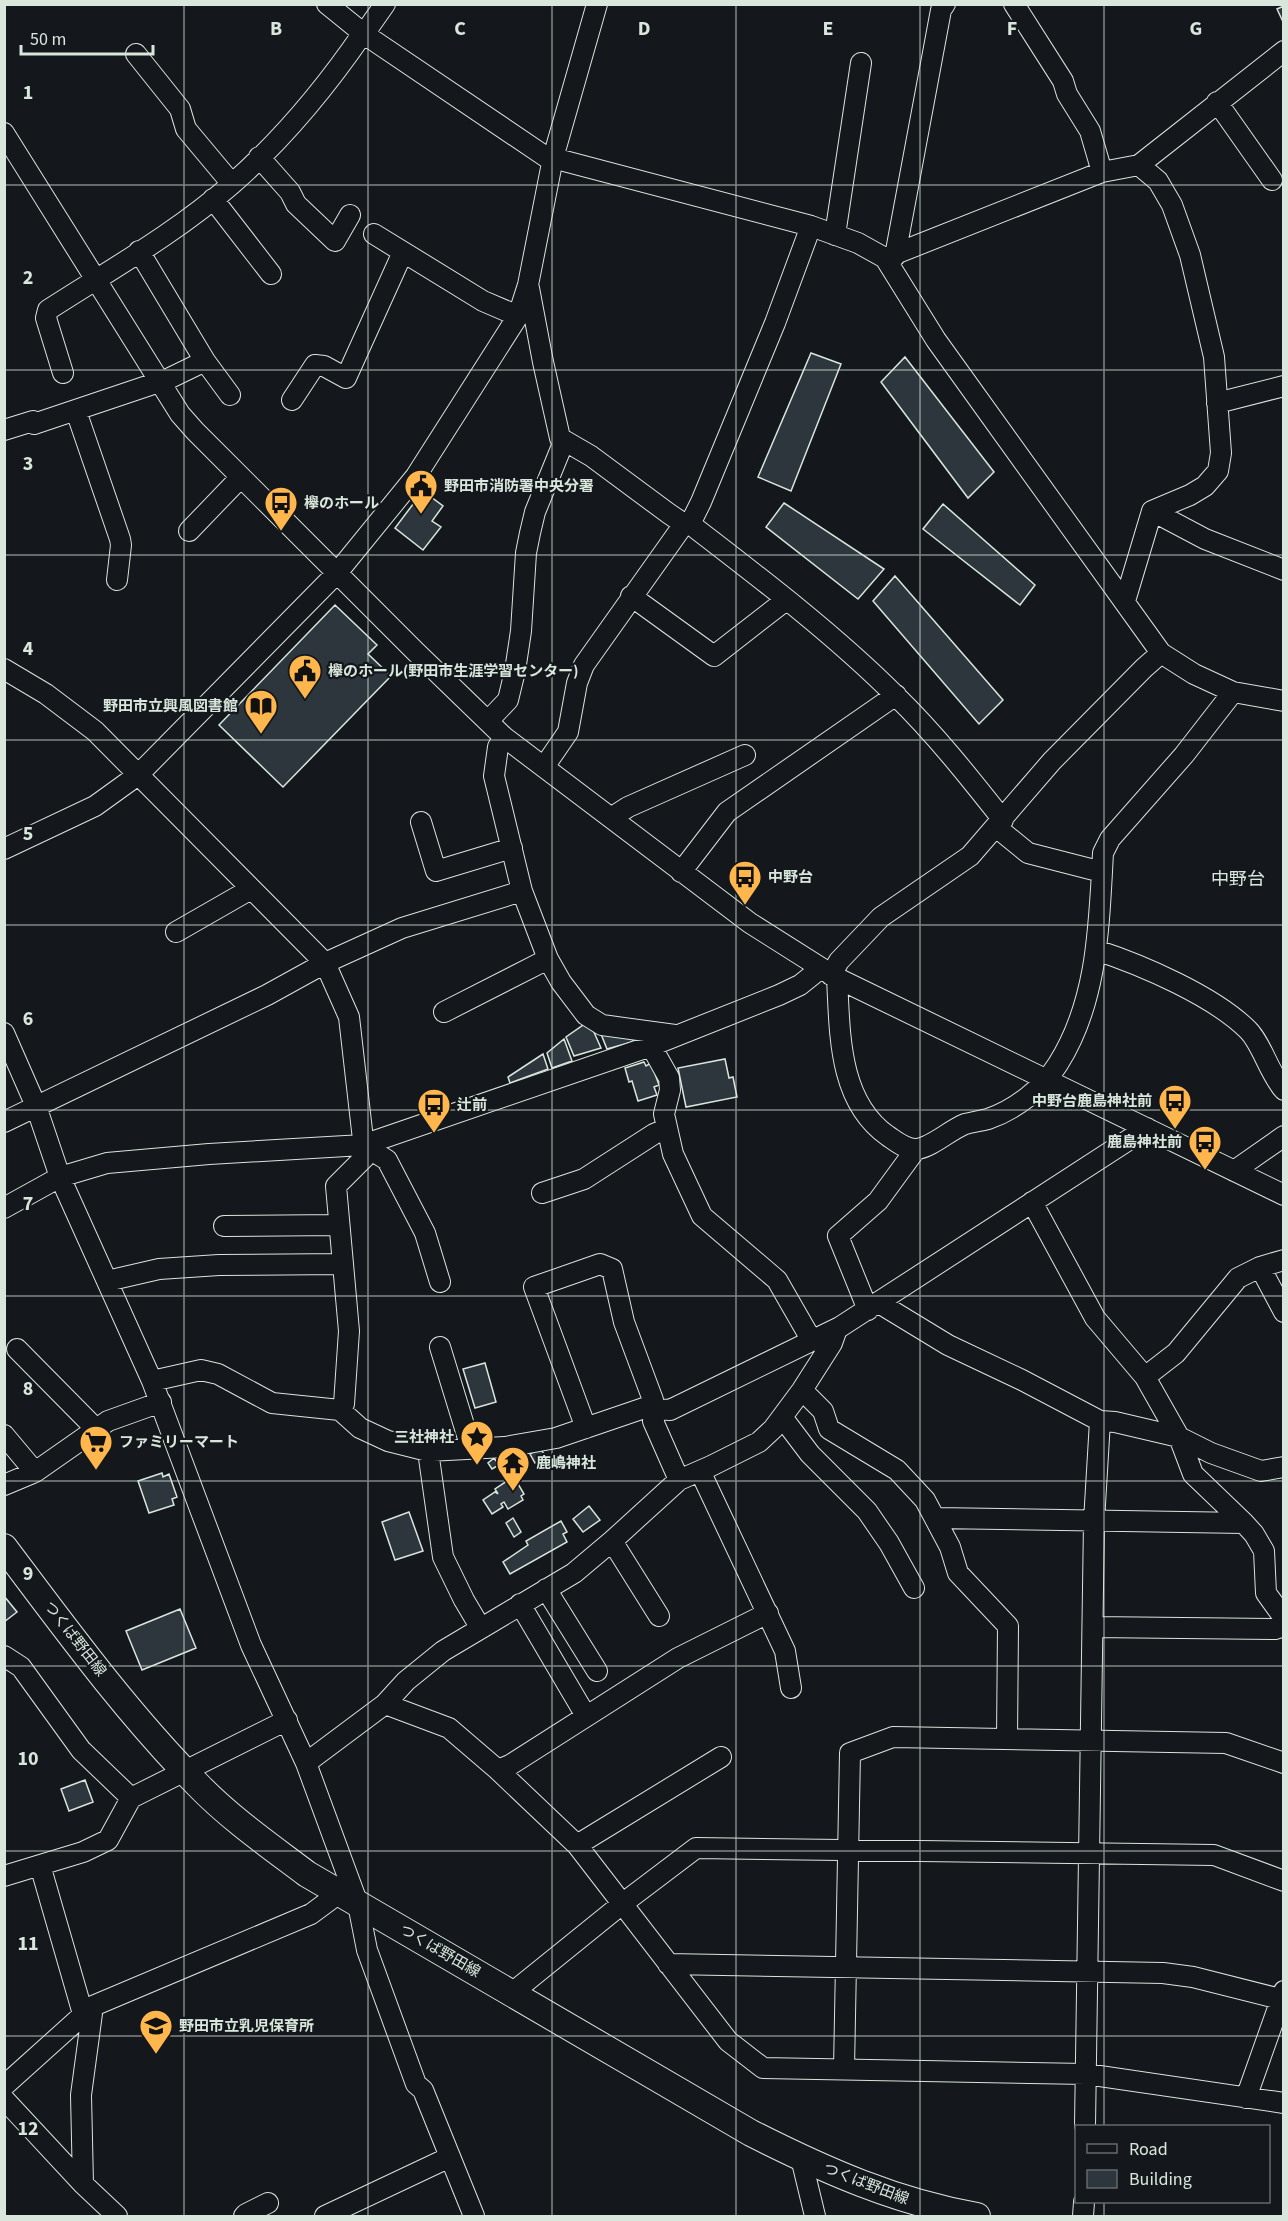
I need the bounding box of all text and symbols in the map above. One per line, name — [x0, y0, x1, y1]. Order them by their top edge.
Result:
text: B — [270, 15, 282, 43]
text: C — [454, 15, 466, 43]
text: D — [638, 15, 650, 43]
text: E — [823, 15, 833, 43]
text: F — [1007, 15, 1017, 43]
text: G — [1190, 15, 1202, 43]
scale bar — [21, 18, 153, 56]
text: 50 m — [30, 27, 66, 52]
text: 1 — [23, 79, 33, 107]
text: 2 — [23, 264, 33, 292]
text: 3 — [23, 450, 33, 478]
public building icon: 野田市消防署中央分署 — [403, 468, 439, 515]
place label: 野田市消防署中央分署 — [444, 476, 594, 497]
bus stop icon: 欅のホール — [263, 485, 299, 532]
place label: 欅のホール — [304, 493, 379, 514]
text: 4 — [23, 635, 34, 663]
public building icon: 欅のホール(野田市生涯学習センター) — [287, 653, 323, 700]
place label: 欅のホール(野田市生涯学習センター) — [328, 661, 578, 682]
library icon: 野田市立興風図書館 — [243, 688, 279, 735]
place label: 野田市立興風図書館 — [103, 696, 238, 717]
text: 5 — [23, 820, 33, 848]
bus stop icon: 中野台 — [727, 859, 763, 906]
place label: 中野台 — [768, 867, 813, 888]
district label: 中野台 — [1211, 867, 1265, 892]
text: 6 — [23, 1005, 33, 1033]
bus stop icon: 中野台鹿島神社前 — [1157, 1083, 1193, 1130]
bus stop icon: 辻前 — [416, 1087, 452, 1134]
place label: 中野台鹿島神社前 — [1032, 1091, 1152, 1112]
place label: 辻前 — [457, 1095, 487, 1116]
bus stop icon: 鹿島神社前 — [1187, 1124, 1223, 1171]
place label: 鹿島神社前 — [1107, 1132, 1182, 1153]
text: 7 — [23, 1190, 33, 1218]
text: 8 — [23, 1375, 33, 1403]
place icon: 三社神社 — [459, 1419, 495, 1466]
supermarket icon: ファミリーマート — [78, 1424, 114, 1471]
place label: 三社神社 — [394, 1427, 454, 1448]
place label: ファミリーマート — [119, 1432, 239, 1453]
temple icon: 鹿嶋神社 — [495, 1445, 531, 1492]
place label: 鹿嶋神社 — [536, 1453, 596, 1474]
text: 9 — [23, 1560, 33, 1588]
street label: つくば野田線 — [39, 1597, 111, 1681]
text: 10 — [17, 1745, 39, 1773]
street label: つくば野田線 — [396, 1919, 484, 1983]
text: 11 — [17, 1930, 39, 1958]
school or university icon: 野田市立乳児保育所 — [138, 2008, 174, 2055]
place label: 野田市立乳児保育所 — [179, 2016, 314, 2037]
text: 12 — [17, 2115, 39, 2143]
legend — [1075, 2125, 1270, 2203]
text: Road — [1129, 2137, 1168, 2162]
street label: つくば野田線 — [820, 2158, 912, 2210]
text: Building — [1129, 2167, 1192, 2192]

